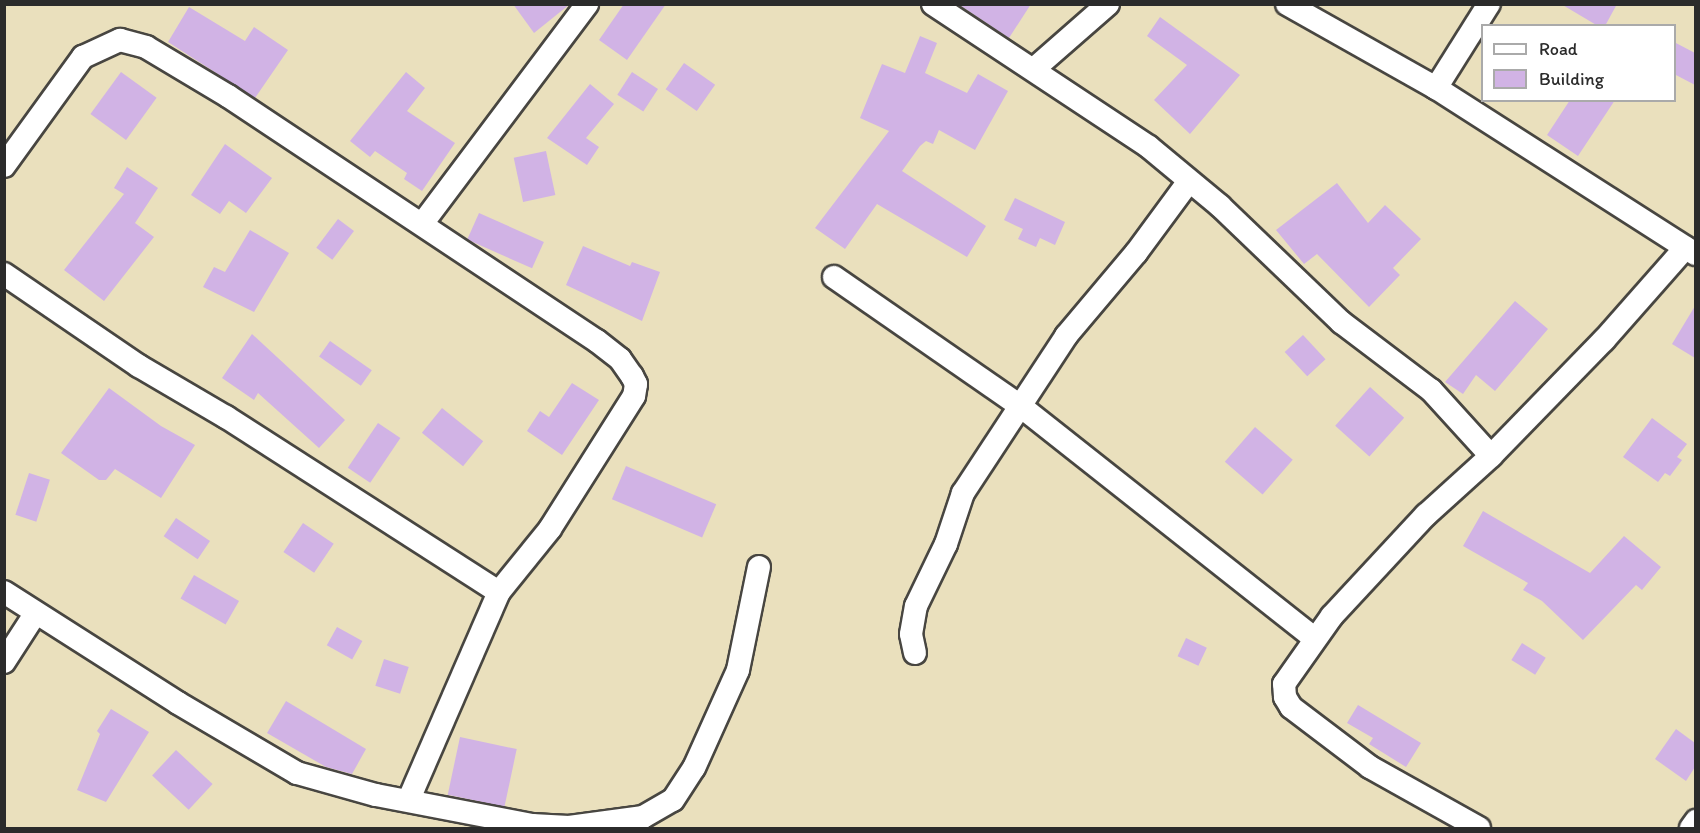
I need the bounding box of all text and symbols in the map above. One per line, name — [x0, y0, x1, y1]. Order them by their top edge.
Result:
legend — [1481, 24, 1676, 102]
text: Road — [1539, 38, 1578, 60]
text: Building — [1539, 68, 1604, 90]

